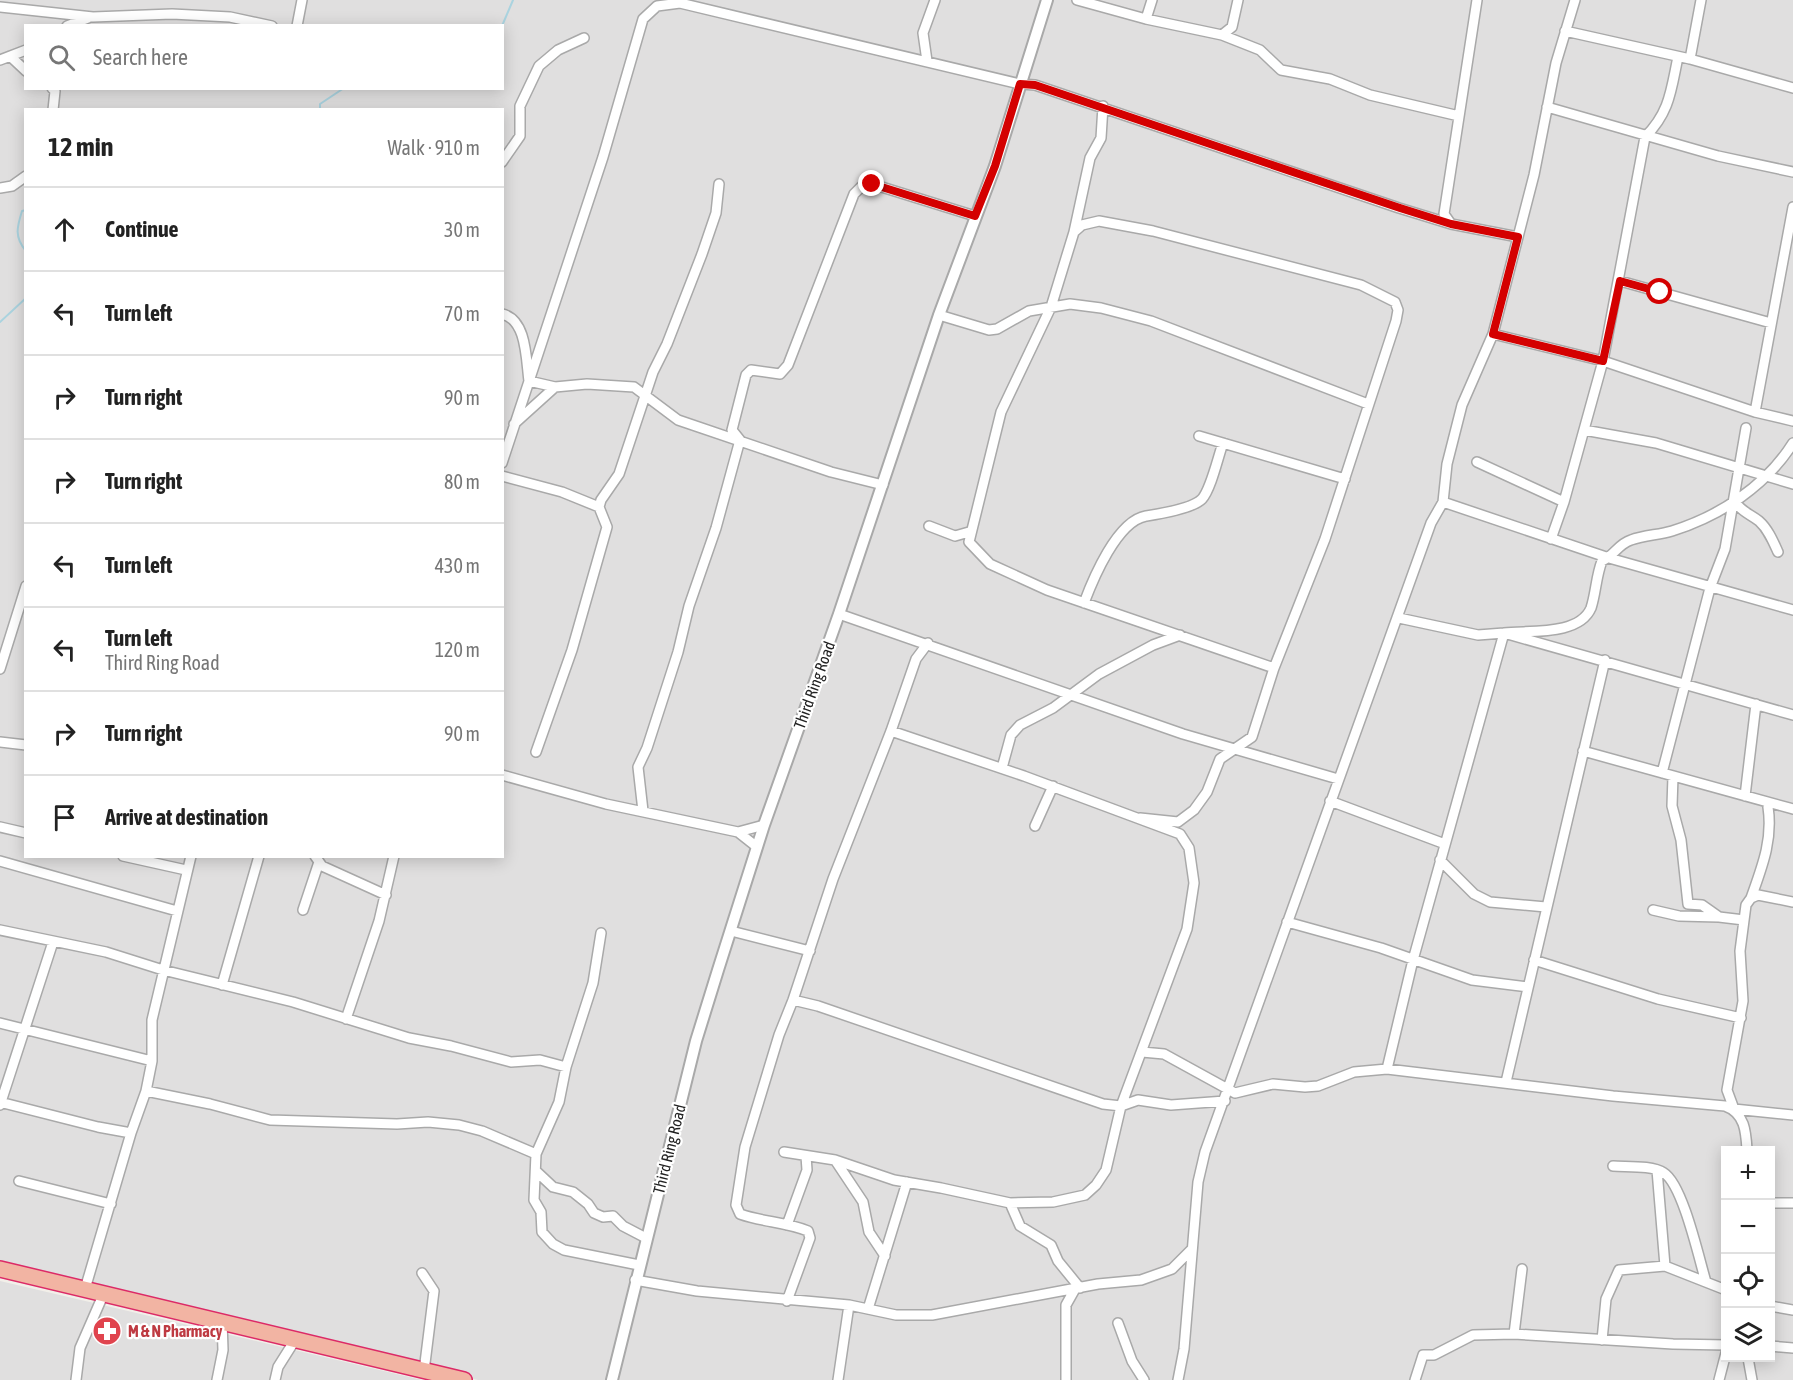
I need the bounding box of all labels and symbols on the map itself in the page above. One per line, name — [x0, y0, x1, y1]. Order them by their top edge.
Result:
route end — [858, 170, 884, 196]
route start — [1646, 278, 1672, 304]
street label: Third Ring Road — [790, 639, 839, 732]
street label: Third Ring Road — [649, 1102, 690, 1196]
pharmacy icon: M & N Pharmacy — [91, 1315, 123, 1347]
place label: M & N Pharmacy — [128, 1322, 223, 1340]

